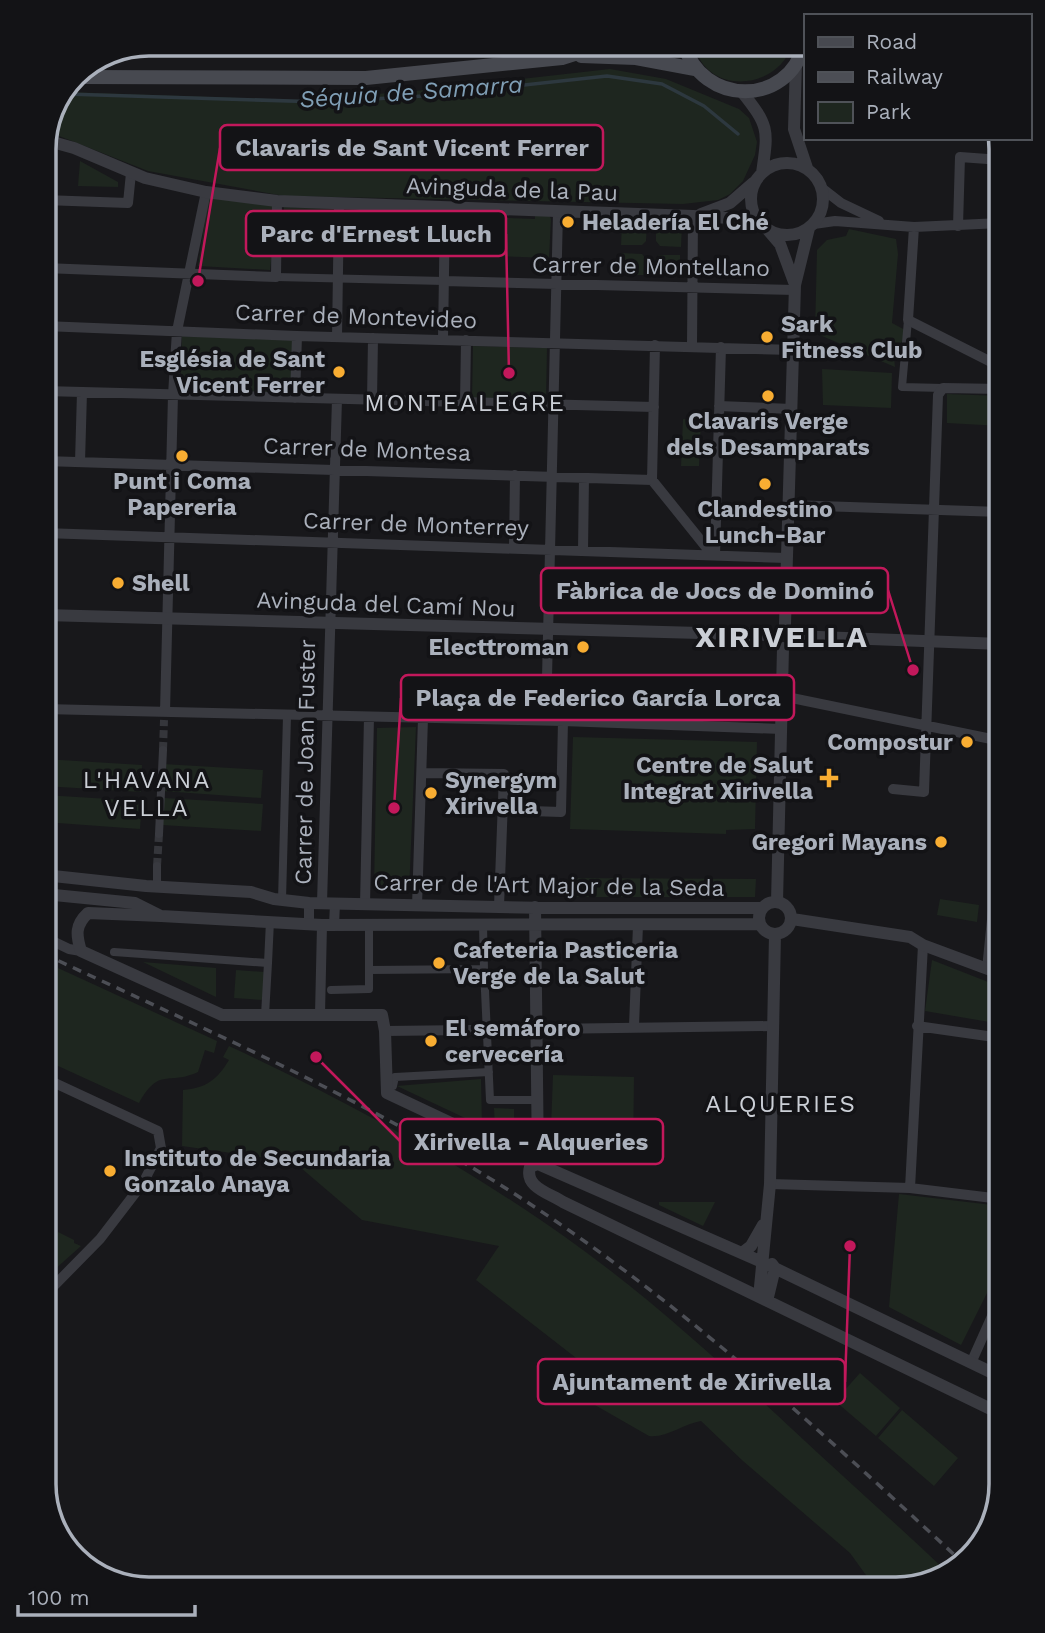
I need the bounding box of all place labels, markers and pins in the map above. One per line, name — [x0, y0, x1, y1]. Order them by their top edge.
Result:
callout: Clavaris de Sant Vicent Ferrer — [220, 125, 603, 170]
place label: Heladería El Ché — [582, 209, 769, 236]
callout: Parc d'Ernest Lluch — [246, 211, 506, 256]
marker: Heladería El Ché — [560, 214, 576, 230]
place label: Sark Fitness Club — [781, 311, 922, 364]
marker: Sark Fitness Club — [759, 329, 775, 345]
place label: Església de Sant Vicent Ferrer — [139, 346, 325, 399]
marker: Església de Sant Vicent Ferrer — [331, 364, 347, 380]
marker: Clavaris Verge dels Desamparats — [760, 388, 776, 404]
place label: Clavaris Verge dels Desamparats — [666, 408, 870, 461]
marker: Punt i Coma Papereria — [174, 448, 190, 464]
place label: Punt i Coma Papereria — [113, 468, 252, 521]
marker: Clandestino Lunch-Bar — [757, 476, 773, 492]
place label: Clandestino Lunch-Bar — [697, 496, 833, 549]
callout: Fàbrica de Jocs de Dominó — [541, 568, 888, 613]
place label: Shell — [132, 570, 190, 597]
marker: Shell — [110, 575, 126, 591]
place label: Electtroman — [429, 634, 569, 661]
marker: Electtroman — [575, 639, 591, 655]
callout: Plaça de Federico García Lorca — [401, 675, 794, 720]
place label: Compostur — [827, 729, 953, 756]
marker: Compostur — [959, 734, 975, 750]
place label: Centre de Salut Integrat Xirivella — [623, 752, 814, 805]
place label: Synergym Xirivella — [445, 767, 557, 820]
marker: Centre de Salut Integrat Xirivella — [819, 768, 839, 788]
marker: Synergym Xirivella — [423, 785, 439, 801]
place label: Gregori Mayans — [751, 829, 927, 856]
marker: Gregori Mayans — [933, 834, 949, 850]
place label: Cafeteria Pasticeria Verge de la Salut — [453, 937, 679, 990]
marker: Cafeteria Pasticeria Verge de la Salut — [431, 955, 447, 971]
place label: El semáforo cervecería — [445, 1015, 580, 1068]
marker: El semáforo cervecería — [423, 1033, 439, 1049]
callout: Xirivella - Alqueries — [400, 1119, 663, 1164]
place label: Instituto de Secundaria Gonzalo Anaya — [124, 1145, 392, 1198]
marker: Instituto de Secundaria Gonzalo Anaya — [102, 1163, 118, 1179]
callout: Ajuntament de Xirivella — [538, 1359, 845, 1404]

